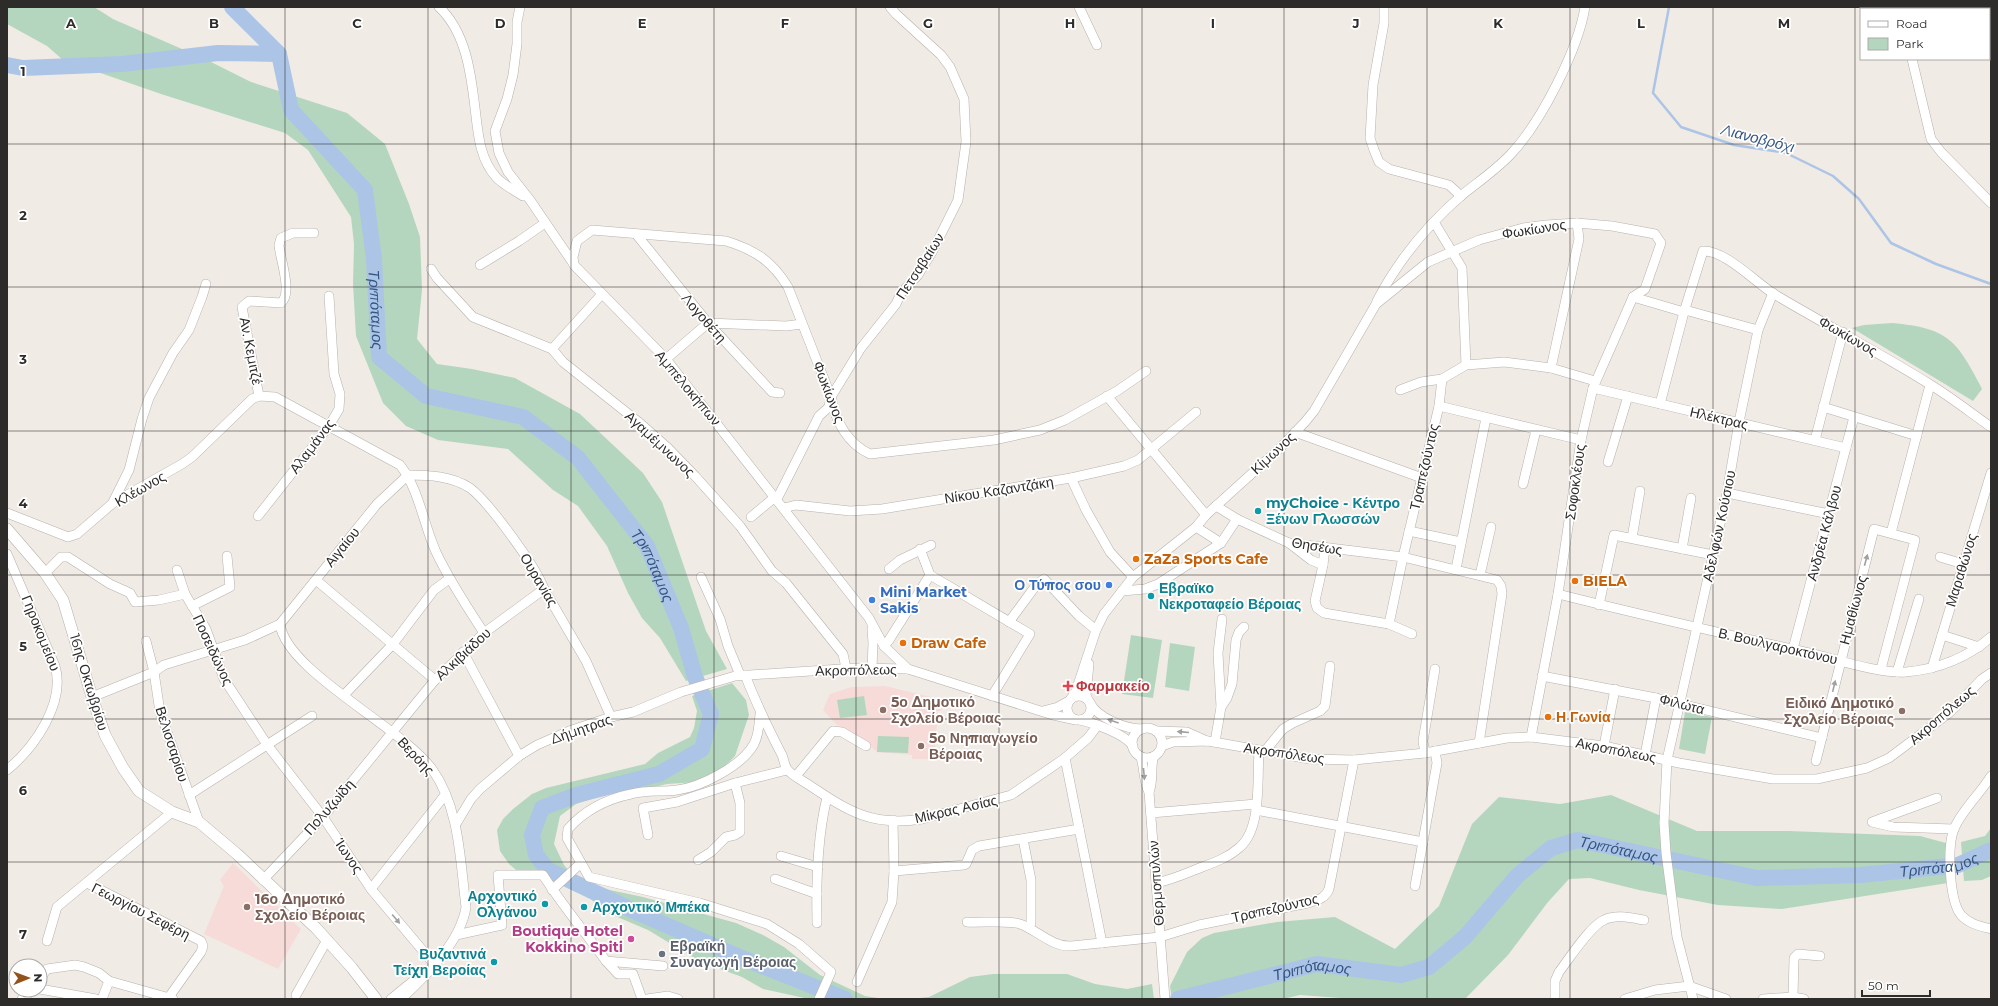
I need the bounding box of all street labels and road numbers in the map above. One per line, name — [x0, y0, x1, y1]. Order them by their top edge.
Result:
street label: Φωκίωνος — [1501, 215, 1568, 243]
street label: Πετσαβαίων — [892, 229, 948, 303]
street label: Λογοθέτη — [678, 290, 730, 346]
street label: Φωκίωνος — [1815, 312, 1881, 360]
street label: Αν. Κεμιτζέ — [236, 316, 266, 386]
street label: Αμπελοκήπων — [651, 346, 725, 430]
street label: Φωκίωνος — [809, 359, 849, 426]
street label: Ηλέκτρας — [1688, 403, 1750, 433]
street label: Αγαμέμνωνος — [621, 407, 699, 481]
street label: Αλαμάνας — [285, 415, 339, 477]
street label: Τραπεζούντος — [1405, 422, 1443, 512]
street label: Κίμωνος — [1247, 428, 1299, 478]
street label: Σοφοκλέους — [1561, 443, 1589, 521]
street label: Κλέωνος — [111, 467, 169, 511]
street label: Αδελφών Κούσιου — [1698, 469, 1740, 583]
street label: Νίκου Καζαντζάκη — [943, 472, 1055, 508]
street label: Ανδρέα Κάλβου — [1803, 483, 1845, 583]
street label: Αιγαίου — [320, 523, 364, 571]
street label: Μαραθώνος — [1941, 531, 1981, 609]
street label: Θησέως — [1290, 533, 1344, 559]
street label: Ουρανίας — [516, 550, 562, 610]
street label: Ημαθίωνος — [1835, 573, 1871, 647]
street label: Γηροκομείου — [18, 592, 64, 674]
street label: Ποσειδώνος — [189, 612, 237, 689]
street label: Αλκιβιάδου — [431, 624, 495, 684]
street label: Β. Βουλγαροκτόνου — [1717, 624, 1839, 668]
street label: 16ης Οκτωβρίου — [66, 631, 112, 733]
street label: Ακροπόλεως — [815, 660, 897, 680]
street label: Ακροπόλεως — [1905, 681, 1979, 749]
street label: Φιλώτα — [1657, 690, 1707, 718]
street label: Βελισσαρίου — [151, 704, 193, 784]
street label: Δήμητρας — [548, 710, 614, 748]
street label: Βερόης — [394, 733, 438, 779]
street label: Ακροπόλεως — [1574, 733, 1658, 767]
street label: Ακροπόλεως — [1242, 738, 1326, 768]
street label: Πολυζωίδη — [300, 775, 358, 839]
street label: Μίκρας Ασίας — [913, 791, 999, 827]
street label: Ίωνος — [330, 834, 367, 877]
street label: Θερμοπυλών — [1144, 840, 1168, 926]
street label: Γεωργίου Σεφέρη — [89, 878, 193, 944]
street label: Τραπεζούντος — [1230, 889, 1320, 927]

